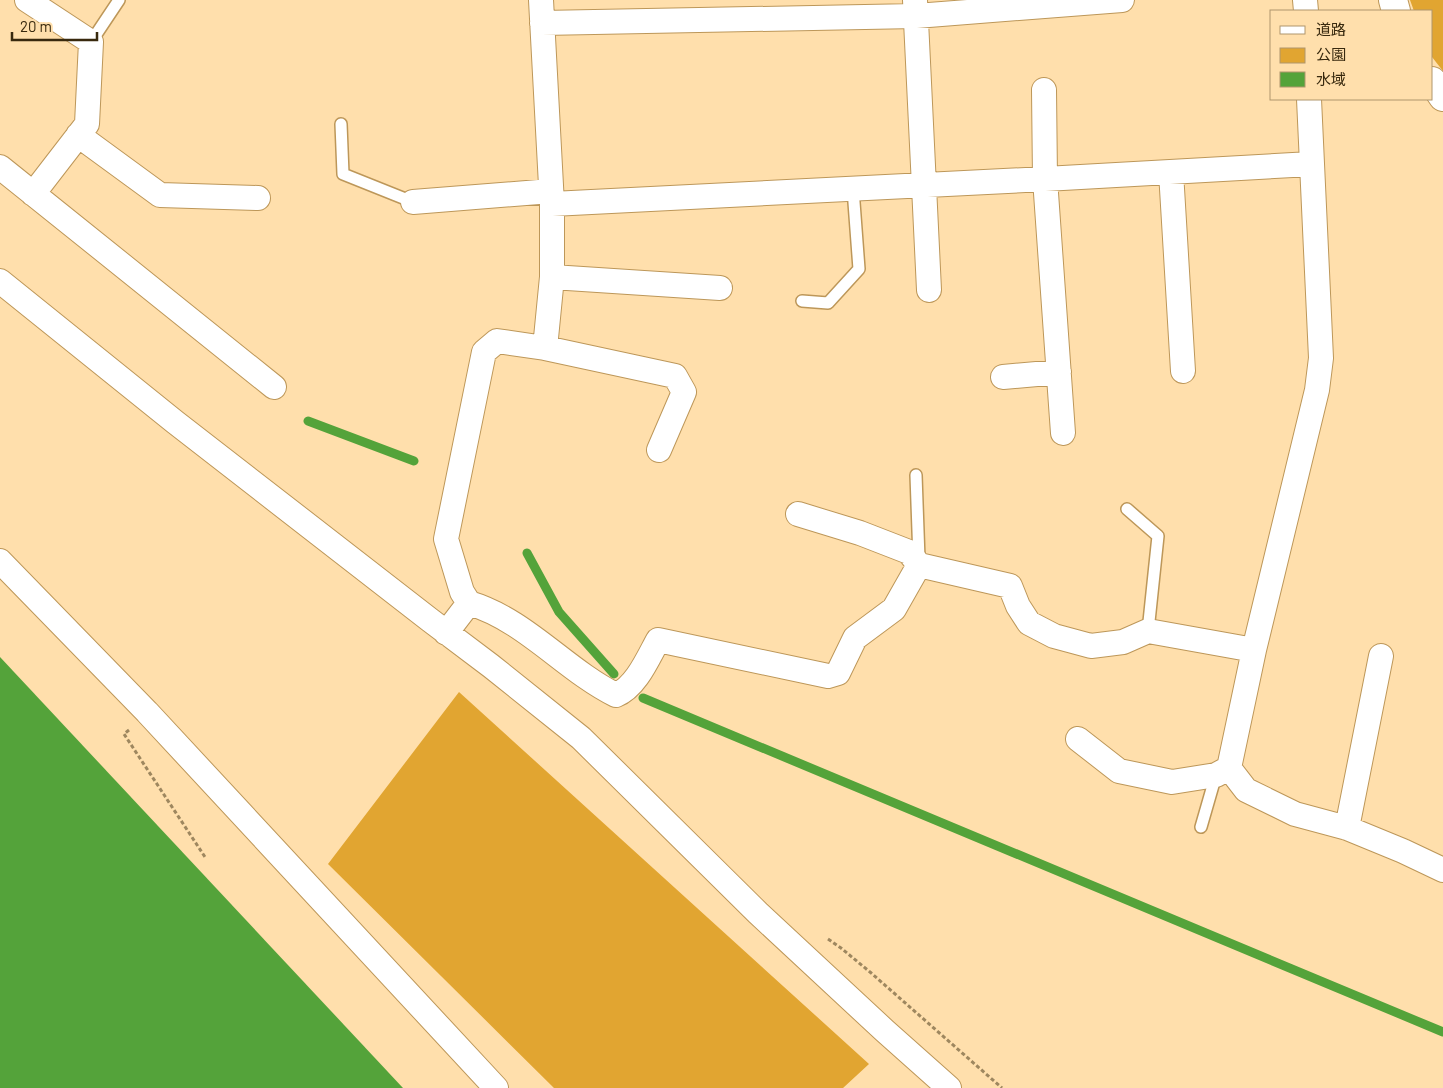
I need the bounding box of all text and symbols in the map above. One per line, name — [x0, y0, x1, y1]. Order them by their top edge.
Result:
scale bar — [12, 10, 98, 42]
legend — [1270, 10, 1433, 100]
text: 20 m — [20, 17, 52, 35]
text: 道路 — [1316, 20, 1346, 38]
text: 公園 — [1316, 45, 1346, 63]
text: 水域 — [1316, 70, 1346, 88]

